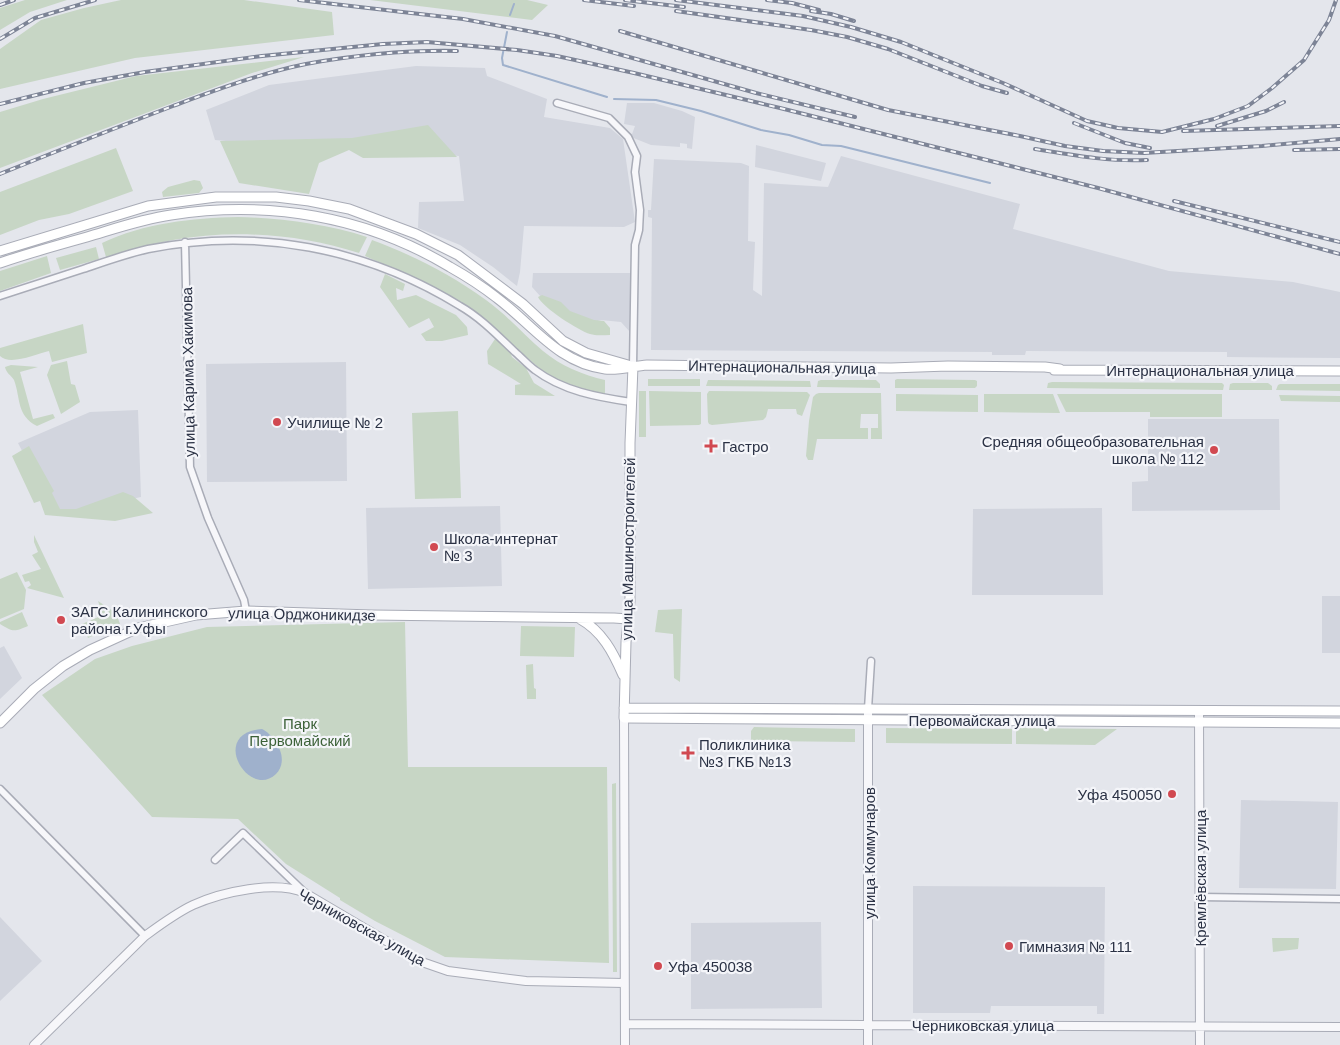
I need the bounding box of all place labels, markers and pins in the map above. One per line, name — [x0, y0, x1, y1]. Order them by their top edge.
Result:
place label: Училище № 2 — [287, 414, 383, 431]
marker: Училище № 2 — [271, 416, 283, 428]
place label: Средняя общеобразовательная школа № 112 — [982, 433, 1204, 467]
place label: Гастро — [722, 438, 769, 455]
marker: Гастро — [704, 439, 718, 453]
marker: Средняя общеобразовательная школа № 112 — [1208, 444, 1220, 456]
place label: Школа-интернат № 3 — [444, 530, 558, 564]
marker: Школа-интернат № 3 — [428, 541, 440, 553]
place label: ЗАГС Калининского района г.Уфы — [71, 603, 208, 637]
marker: ЗАГС Калининского района г.Уфы — [55, 614, 67, 626]
place label: Поликлиника №3 ГКБ №13 — [699, 736, 791, 770]
marker: Поликлиника №3 ГКБ №13 — [681, 746, 695, 760]
place label: Уфа 450050 — [1078, 786, 1162, 803]
marker: Уфа 450050 — [1166, 788, 1178, 800]
place label: Гимназия № 111 — [1019, 938, 1132, 955]
marker: Гимназия № 111 — [1003, 940, 1015, 952]
place label: Уфа 450038 — [668, 958, 752, 975]
marker: Уфа 450038 — [652, 960, 664, 972]

